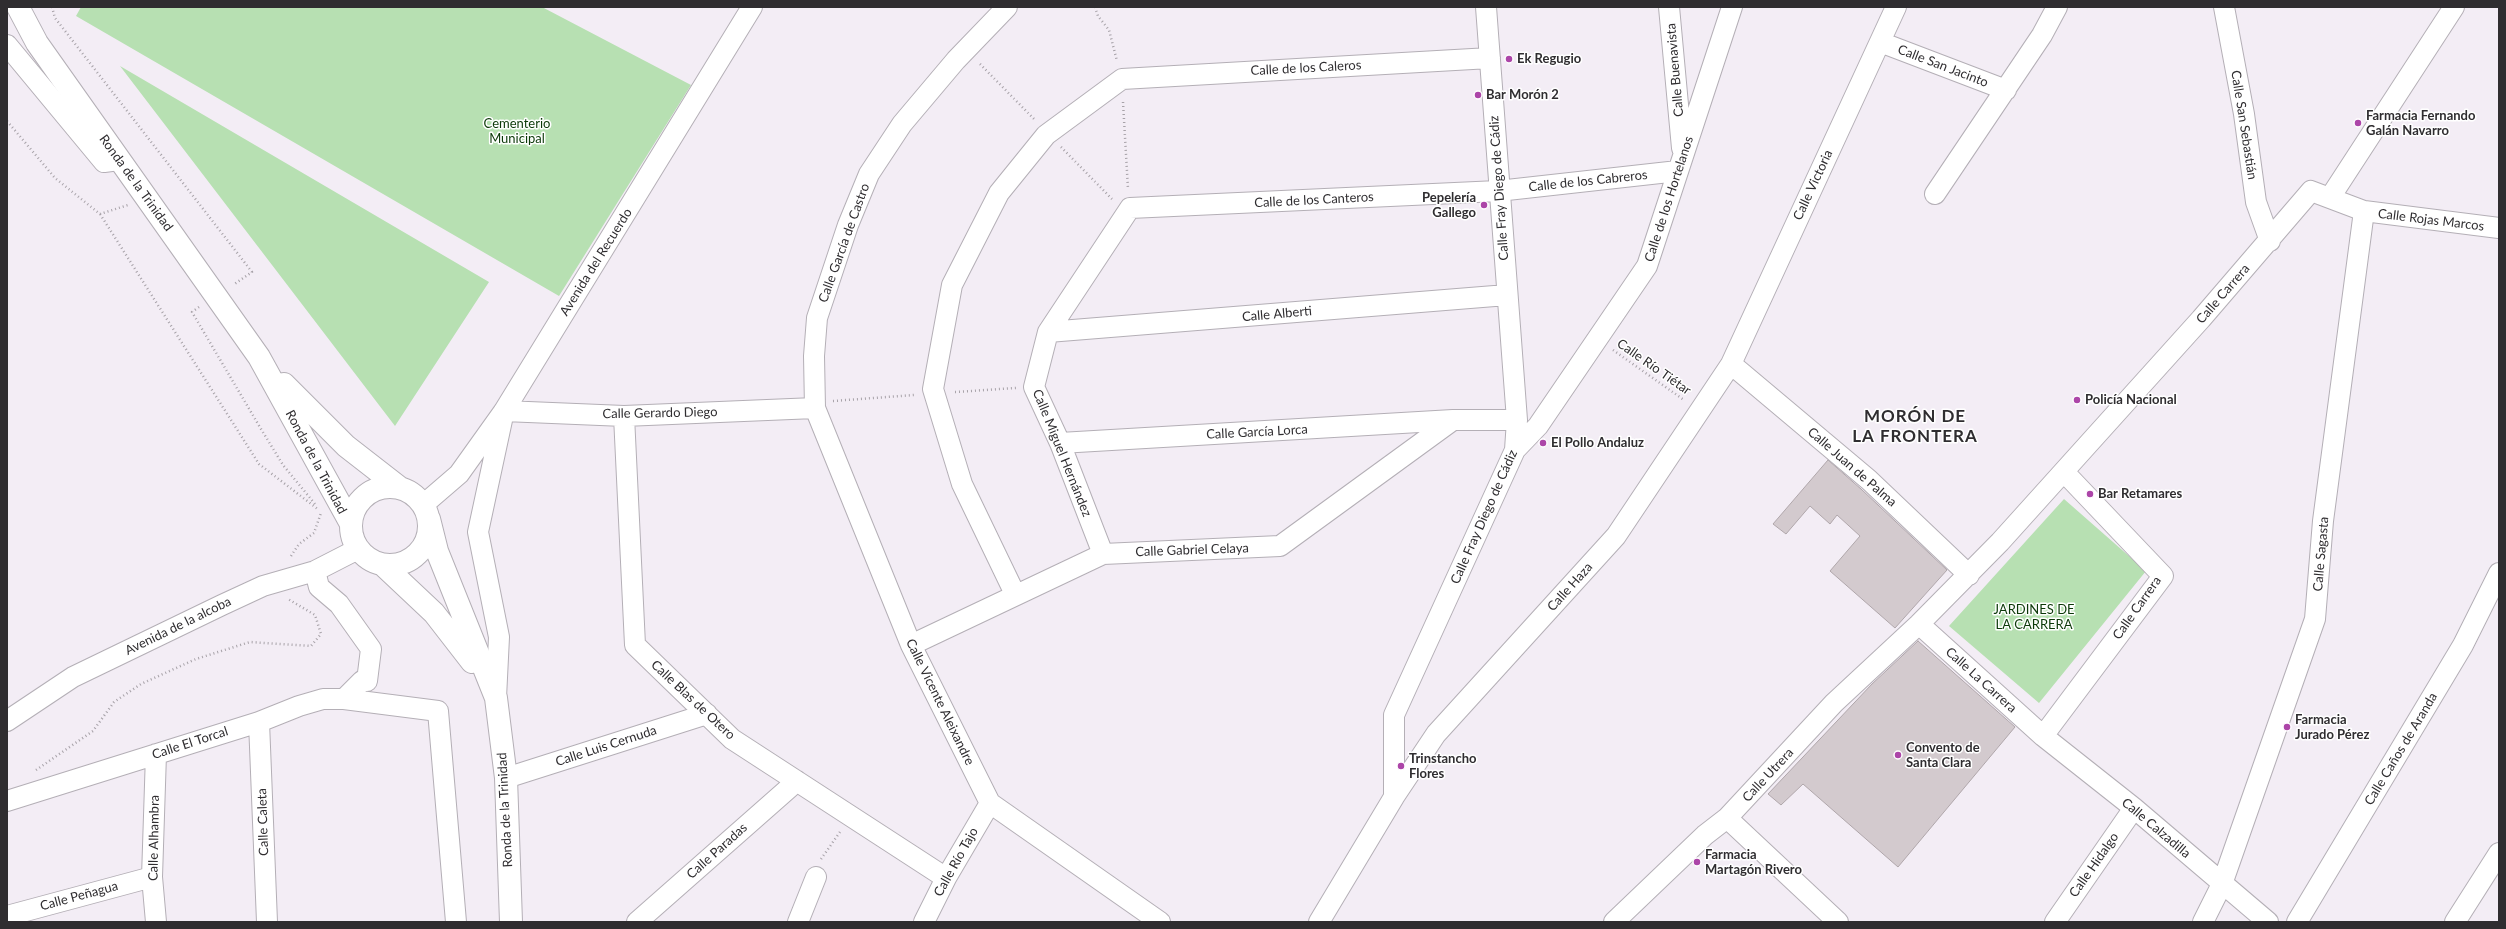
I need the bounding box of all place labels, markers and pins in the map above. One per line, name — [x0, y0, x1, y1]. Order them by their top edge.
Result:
place label: Ek Regugio — [1517, 51, 1581, 67]
marker: Ek Regugio — [1504, 54, 1514, 64]
place label: Bar Morón 2 — [1486, 87, 1559, 103]
marker: Bar Morón 2 — [1473, 90, 1483, 100]
place label: Farmacia Fernando Galán Navarro — [2366, 108, 2475, 139]
marker: Farmacia Fernando Galán Navarro — [2353, 118, 2363, 128]
place label: Pepelería Gallego — [1422, 190, 1476, 221]
marker: Pepelería Gallego — [1479, 200, 1489, 210]
place label: Policía Nacional — [2085, 392, 2177, 408]
marker: Policía Nacional — [2072, 395, 2082, 405]
place label: El Pollo Andaluz — [1551, 435, 1644, 451]
marker: El Pollo Andaluz — [1538, 438, 1548, 448]
place label: Bar Retamares — [2098, 486, 2182, 502]
marker: Bar Retamares — [2085, 489, 2095, 499]
place label: Farmacia Jurado Pérez — [2295, 712, 2369, 743]
marker: Farmacia Jurado Pérez — [2282, 722, 2292, 732]
place label: Convento de Santa Clara — [1906, 740, 1980, 771]
marker: Convento de Santa Clara — [1893, 750, 1903, 760]
place label: Trinstancho Flores — [1409, 751, 1477, 782]
marker: Trinstancho Flores — [1396, 761, 1406, 771]
place label: Farmacia Martagón Rivero — [1705, 847, 1802, 878]
marker: Farmacia Martagón Rivero — [1692, 857, 1702, 867]

